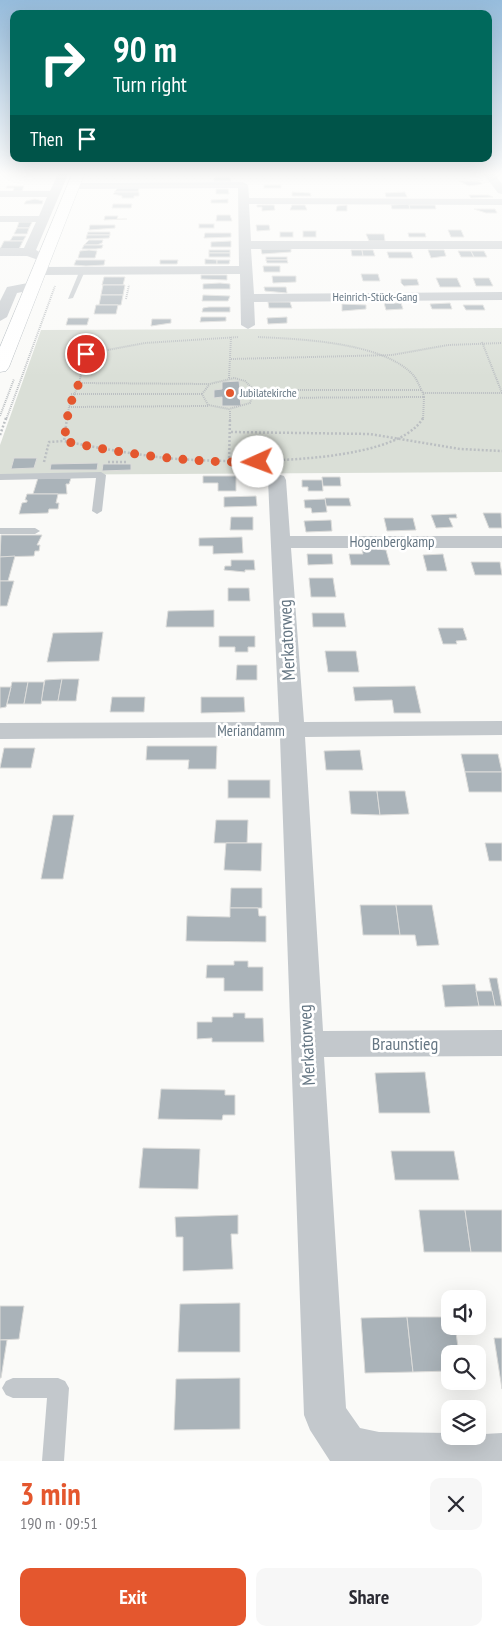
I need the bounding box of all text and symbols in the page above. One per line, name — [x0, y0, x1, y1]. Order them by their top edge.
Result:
text: 90 m — [113, 26, 177, 72]
icon: right — [30, 30, 95, 95]
text: Turn right — [113, 70, 187, 98]
icon: arrive — [73, 125, 101, 153]
text: Then — [30, 127, 63, 151]
street label: Heinrich-Stück-Gang — [333, 289, 418, 304]
pin — [65, 333, 107, 375]
icon: arrive — [72, 340, 100, 368]
place label: Jubilatekirche — [239, 385, 297, 400]
marker: Jubilatekirche — [224, 387, 236, 399]
position arrow — [231, 435, 283, 487]
street label: Hogenbergkamp — [349, 532, 435, 551]
street label: Merkatorweg — [273, 599, 300, 681]
street label: Meriandamm — [217, 721, 285, 740]
street label: Merkatorweg — [293, 1004, 320, 1086]
street label: Braunstieg — [372, 1032, 438, 1055]
map controls — [441, 1290, 486, 1445]
button: sound — [441, 1290, 486, 1335]
button: search — [441, 1345, 486, 1390]
button: layers — [441, 1400, 486, 1445]
text: 3 min — [20, 1474, 81, 1513]
button: close — [430, 1478, 482, 1530]
text: 190 m · 09:51 — [20, 1513, 98, 1533]
button: Exit — [20, 1568, 246, 1626]
button: Share — [256, 1568, 482, 1626]

